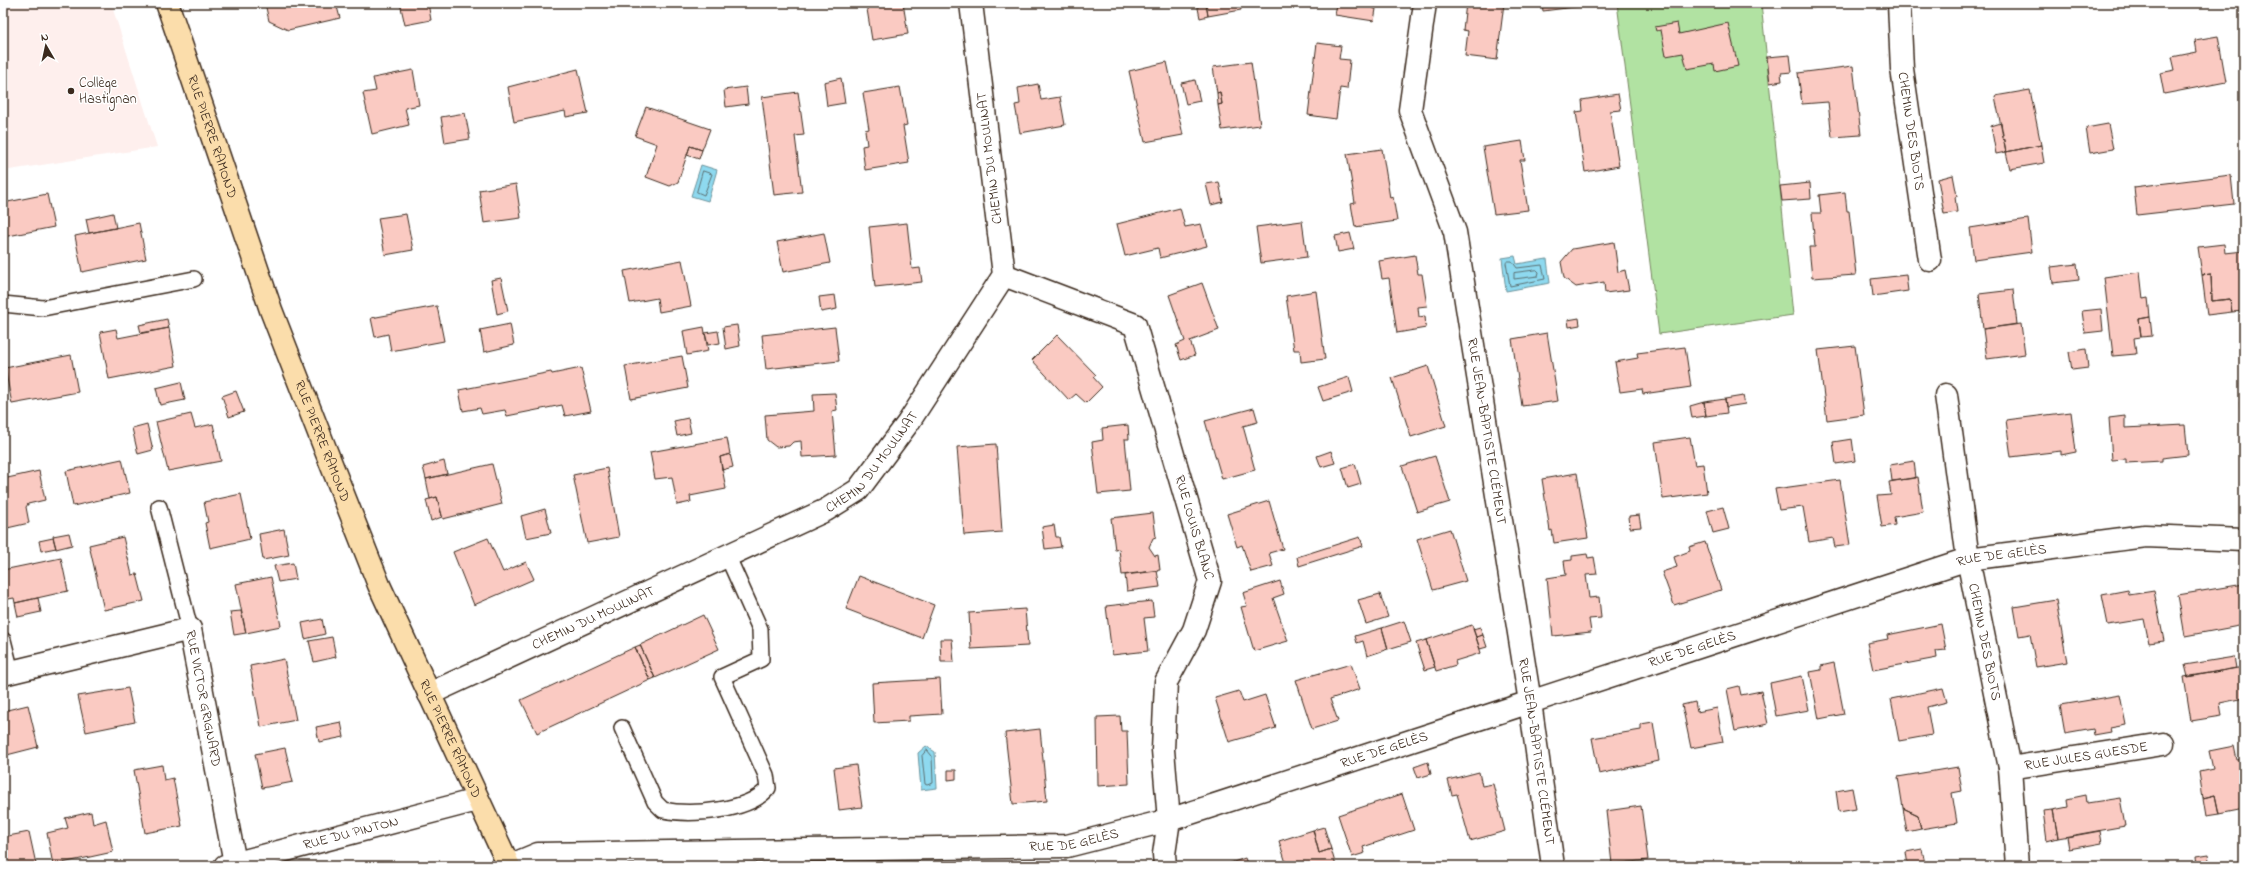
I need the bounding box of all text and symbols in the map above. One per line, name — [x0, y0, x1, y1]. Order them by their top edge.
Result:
north arrow — [26, 26, 66, 66]
text: N — [40, 29, 50, 46]
street label: CHEMIN DES BIOTS — [1892, 71, 1930, 192]
street label: RUE PIERRE RAMOND — [182, 72, 243, 201]
place label: Collège Hastignan — [79, 73, 137, 111]
marker: Collège Hastignan — [66, 86, 76, 96]
street label: CHEMIN DU MOULINAT — [971, 91, 1009, 225]
street label: RUE JEAN-BAPTISTE CLÉMENT — [1462, 337, 1512, 526]
street label: RUE PIERRE RAMOND — [289, 377, 356, 505]
street label: CHEMIN DU MOULINAT — [821, 407, 924, 518]
street label: RUE LOUIS BLANC — [1169, 472, 1220, 582]
street label: RUE DE GELÈS — [1954, 538, 2048, 573]
street label: CHEMIN DU MOULINAT — [529, 580, 658, 655]
street label: CHEMIN DES BIOTS — [1963, 581, 2007, 702]
street label: RUE DE GELÈS — [1646, 625, 1739, 673]
street label: RUE VICTOR GRIGNARD — [180, 628, 227, 768]
street label: RUE JEAN-BAPTISTE CLÉMENT — [1513, 656, 1560, 846]
street label: RUE PIERRE RAMOND — [414, 676, 487, 802]
street label: RUE DE GELÈS — [1338, 726, 1431, 774]
street label: RUE JULES GUESDE — [2023, 736, 2149, 776]
street label: RUE DU PINTON — [301, 810, 401, 856]
street label: RUE DE GELÈS — [1029, 823, 1121, 857]

